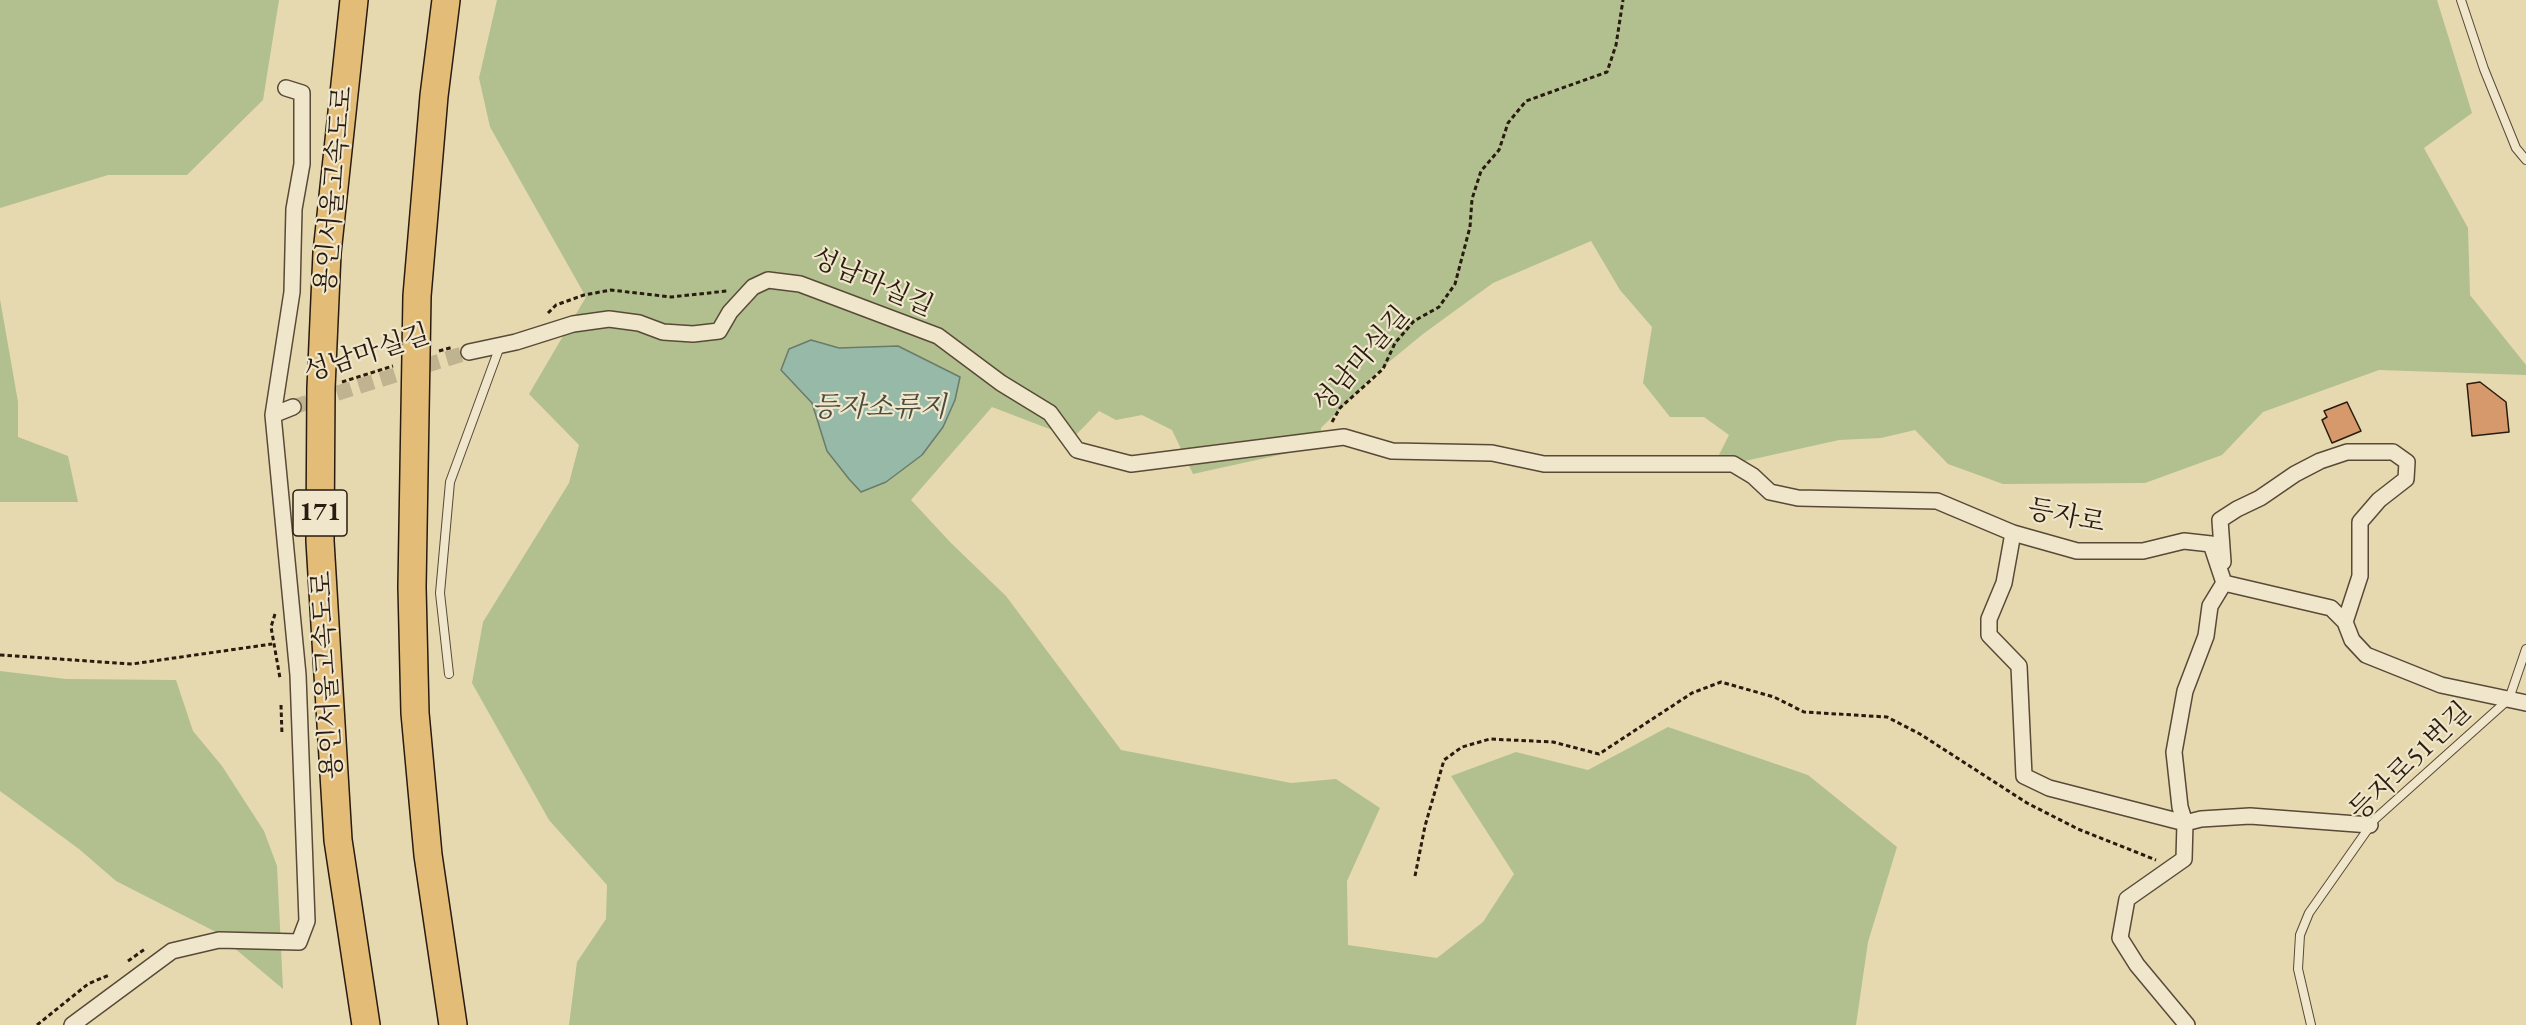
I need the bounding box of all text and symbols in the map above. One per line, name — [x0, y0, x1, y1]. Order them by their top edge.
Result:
street label: 용인서울고속도로 — [310, 85, 360, 295]
street label: 성남마실길 — [806, 242, 938, 324]
street label: 성남마실길 — [1307, 300, 1417, 420]
street label: 성남마실길 — [300, 318, 434, 390]
water label: 등자소류지 — [811, 391, 947, 425]
road number: 171 — [293, 490, 347, 536]
street label: 등자로 — [2025, 494, 2107, 540]
street label: 용인서울고속도로 — [306, 570, 350, 780]
street label: 등자로51번길 — [2344, 696, 2478, 828]

